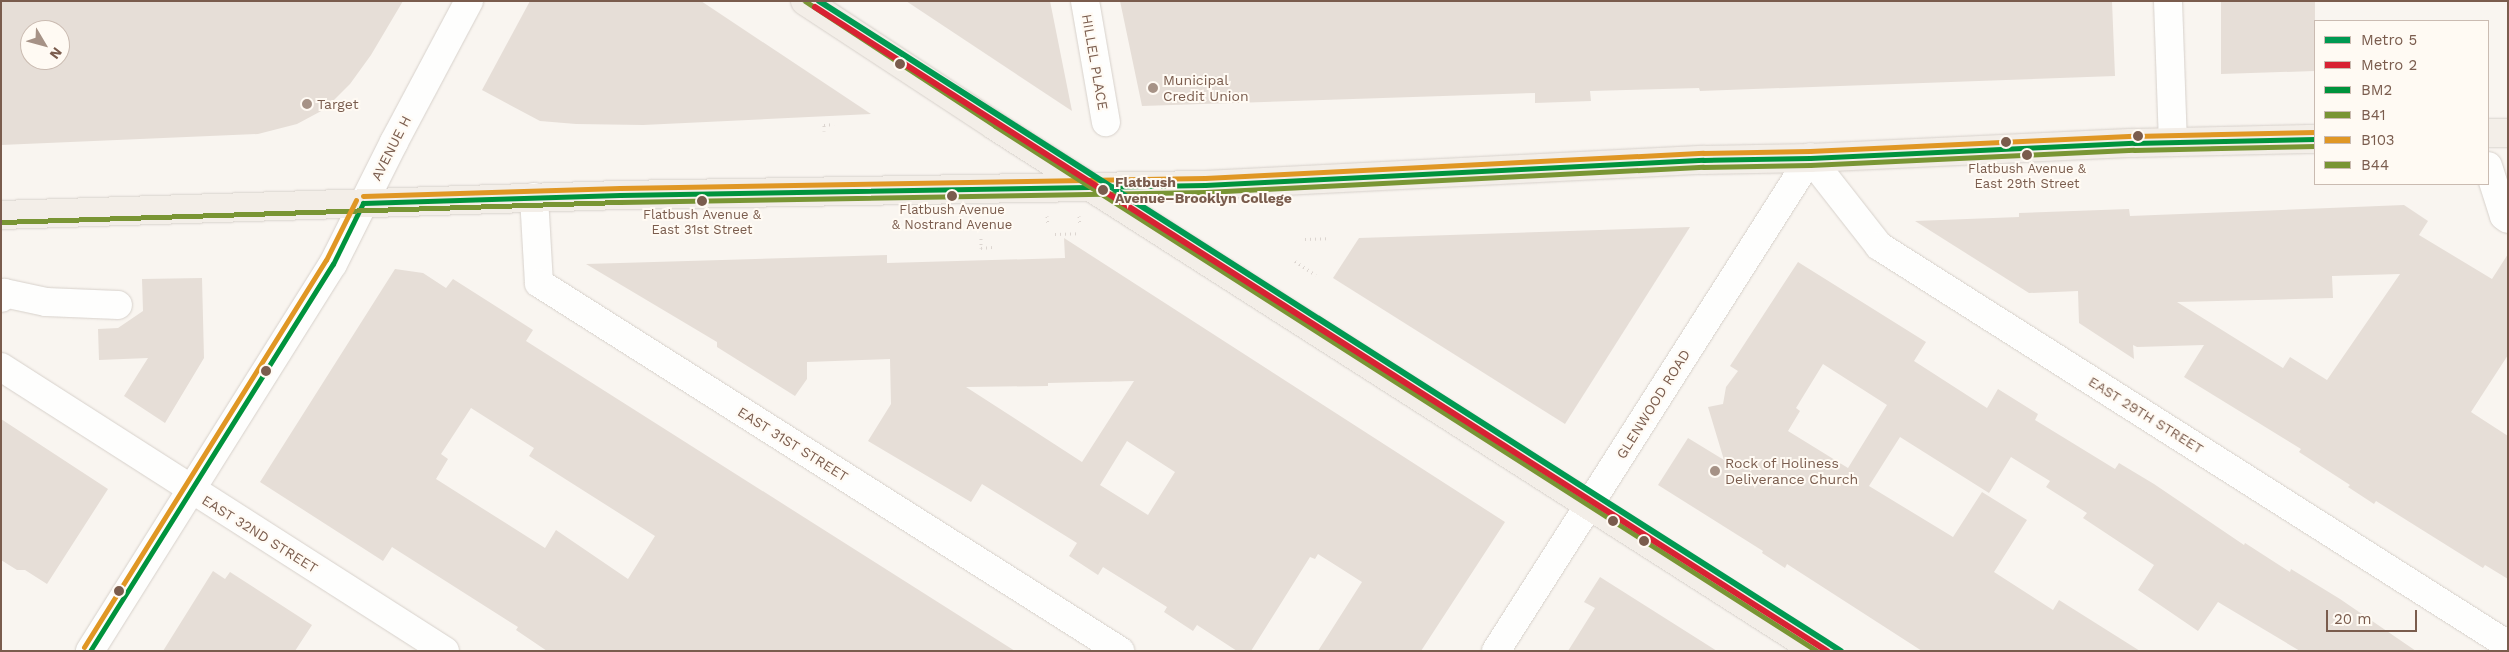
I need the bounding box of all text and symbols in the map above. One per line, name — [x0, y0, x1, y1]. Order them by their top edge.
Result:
street label: HILLEL PLACE — [1078, 12, 1112, 112]
north arrow — [20, 20, 70, 70]
legend — [2314, 20, 2489, 185]
text: Metro 5 — [2361, 31, 2417, 49]
text: N — [47, 44, 66, 62]
text: Metro 2 — [2361, 56, 2417, 74]
unlabelled marker — [895, 59, 905, 69]
place label: Municipal Credit Union — [1163, 72, 1249, 104]
text: BM2 — [2361, 81, 2392, 99]
marker: Municipal Credit Union — [1147, 82, 1159, 94]
place label: Target — [317, 96, 359, 112]
marker: Target — [301, 98, 313, 110]
text: B41 — [2361, 106, 2386, 124]
street label: AVENUE H — [367, 113, 415, 183]
unlabelled marker — [2133, 131, 2143, 141]
text: B103 — [2361, 131, 2394, 149]
unlabelled marker — [2001, 137, 2011, 147]
marker: Flatbush Avenue & East 29th Street — [2022, 150, 2032, 160]
text: B44 — [2361, 156, 2389, 174]
place label: Flatbush Avenue & East 29th Street — [1968, 162, 2086, 193]
place label: Flatbush Avenue–Brooklyn College — [1115, 174, 1292, 206]
marker: Flatbush Avenue–Brooklyn College — [1095, 182, 1111, 198]
marker: Flatbush Avenue & Nostrand Avenue — [947, 191, 957, 201]
marker: Flatbush Avenue & East 31st Street — [697, 196, 707, 206]
place label: Flatbush Avenue & Nostrand Avenue — [891, 203, 1013, 234]
place label: Flatbush Avenue & East 31st Street — [643, 208, 761, 239]
street label: GLENWOOD ROAD — [1613, 346, 1693, 462]
unlabelled marker — [261, 366, 271, 376]
street label: EAST 29TH STREET — [2085, 373, 2207, 457]
street label: EAST 31ST STREET — [734, 403, 852, 485]
place label: Rock of Holiness Deliverance Church — [1725, 455, 1858, 488]
marker: Rock of Holiness Deliverance Church — [1709, 465, 1721, 477]
street label: EAST 32ND STREET — [199, 491, 321, 577]
unlabelled marker — [1608, 516, 1618, 526]
unlabelled marker — [1639, 536, 1649, 546]
unlabelled marker — [114, 586, 124, 596]
scale bar — [2329, 600, 2420, 632]
text: 20 m — [2334, 610, 2372, 628]

